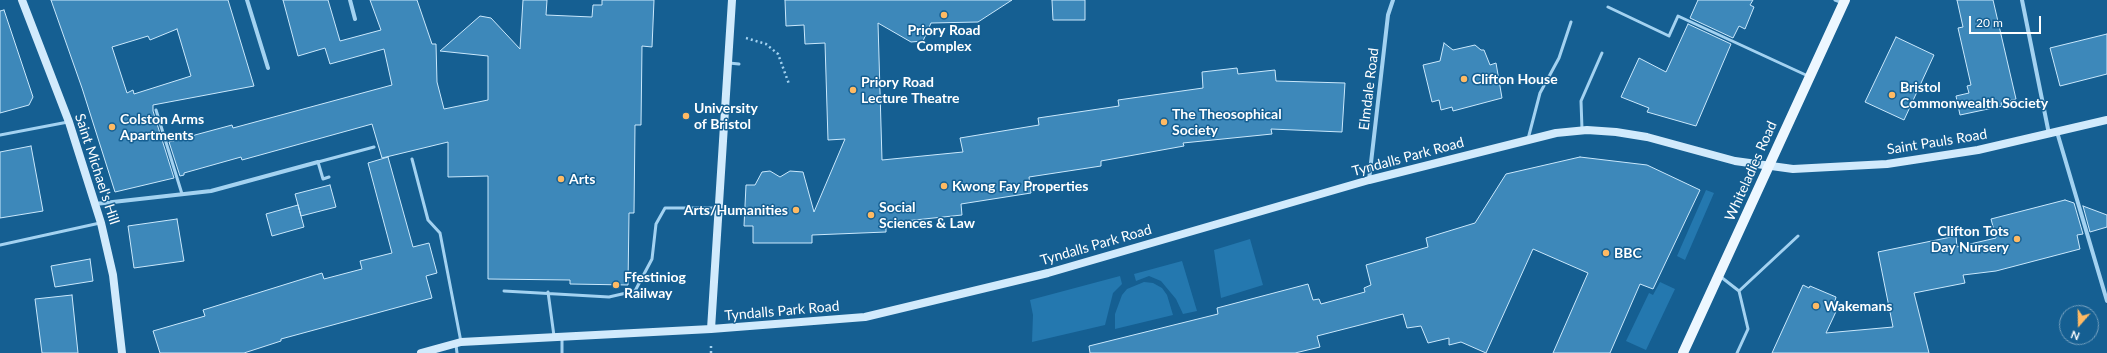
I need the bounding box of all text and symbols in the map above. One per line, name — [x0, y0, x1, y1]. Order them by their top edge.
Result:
scale bar — [1971, 8, 2043, 34]
marker: Priory Road Complex — [939, 10, 949, 20]
text: 20 m — [1976, 15, 2003, 30]
place label: Priory Road Complex — [907, 22, 981, 54]
street label: Elmdale Road — [1356, 47, 1382, 131]
place label: Clifton House — [1472, 71, 1558, 87]
place label: Priory Road Lecture Theatre — [861, 74, 959, 106]
marker: Clifton House — [1459, 74, 1469, 84]
place label: Bristol Commonwealth Society — [1900, 79, 2048, 112]
marker: Priory Road Lecture Theatre — [848, 85, 858, 95]
marker: Bristol Commonwealth Society — [1887, 90, 1897, 100]
place label: University of Bristol — [694, 100, 758, 132]
place label: The Theosophical Society — [1172, 106, 1282, 138]
street label: Saint Michael's Hill — [71, 111, 123, 227]
place label: Colston Arms Apartments — [120, 111, 204, 144]
marker: University of Bristol — [681, 111, 691, 121]
marker: The Theosophical Society — [1159, 117, 1169, 127]
street label: Whiteladies Road — [1721, 118, 1781, 224]
marker: Colston Arms Apartments — [107, 122, 117, 132]
street label: Saint Pauls Road — [1886, 126, 1988, 158]
street label: Tyndalls Park Road — [1350, 134, 1466, 180]
place label: Arts — [569, 171, 595, 187]
marker: Arts — [556, 174, 566, 184]
place label: Kwong Fay Properties — [952, 178, 1088, 194]
marker: Kwong Fay Properties — [939, 181, 949, 191]
place label: Social Sciences & Law — [879, 199, 975, 232]
place label: Arts/Humanities — [684, 202, 788, 218]
marker: Arts/Humanities — [791, 205, 801, 215]
marker: Social Sciences & Law — [866, 210, 876, 220]
street label: Tyndalls Park Road — [1038, 221, 1154, 269]
place label: Clifton Tots Day Nursery — [1931, 223, 2009, 256]
marker: Clifton Tots Day Nursery — [2012, 234, 2022, 244]
place label: BBC — [1614, 245, 1642, 261]
marker: BBC — [1601, 248, 1611, 258]
place label: Ffestiniog Railway — [624, 269, 686, 302]
marker: Ffestiniog Railway — [611, 280, 621, 290]
street label: Tyndalls Park Road — [724, 298, 840, 324]
place label: Wakemans — [1824, 298, 1892, 314]
marker: Wakemans — [1811, 301, 1821, 311]
north arrow — [2059, 305, 2099, 345]
text: N — [2069, 328, 2081, 343]

